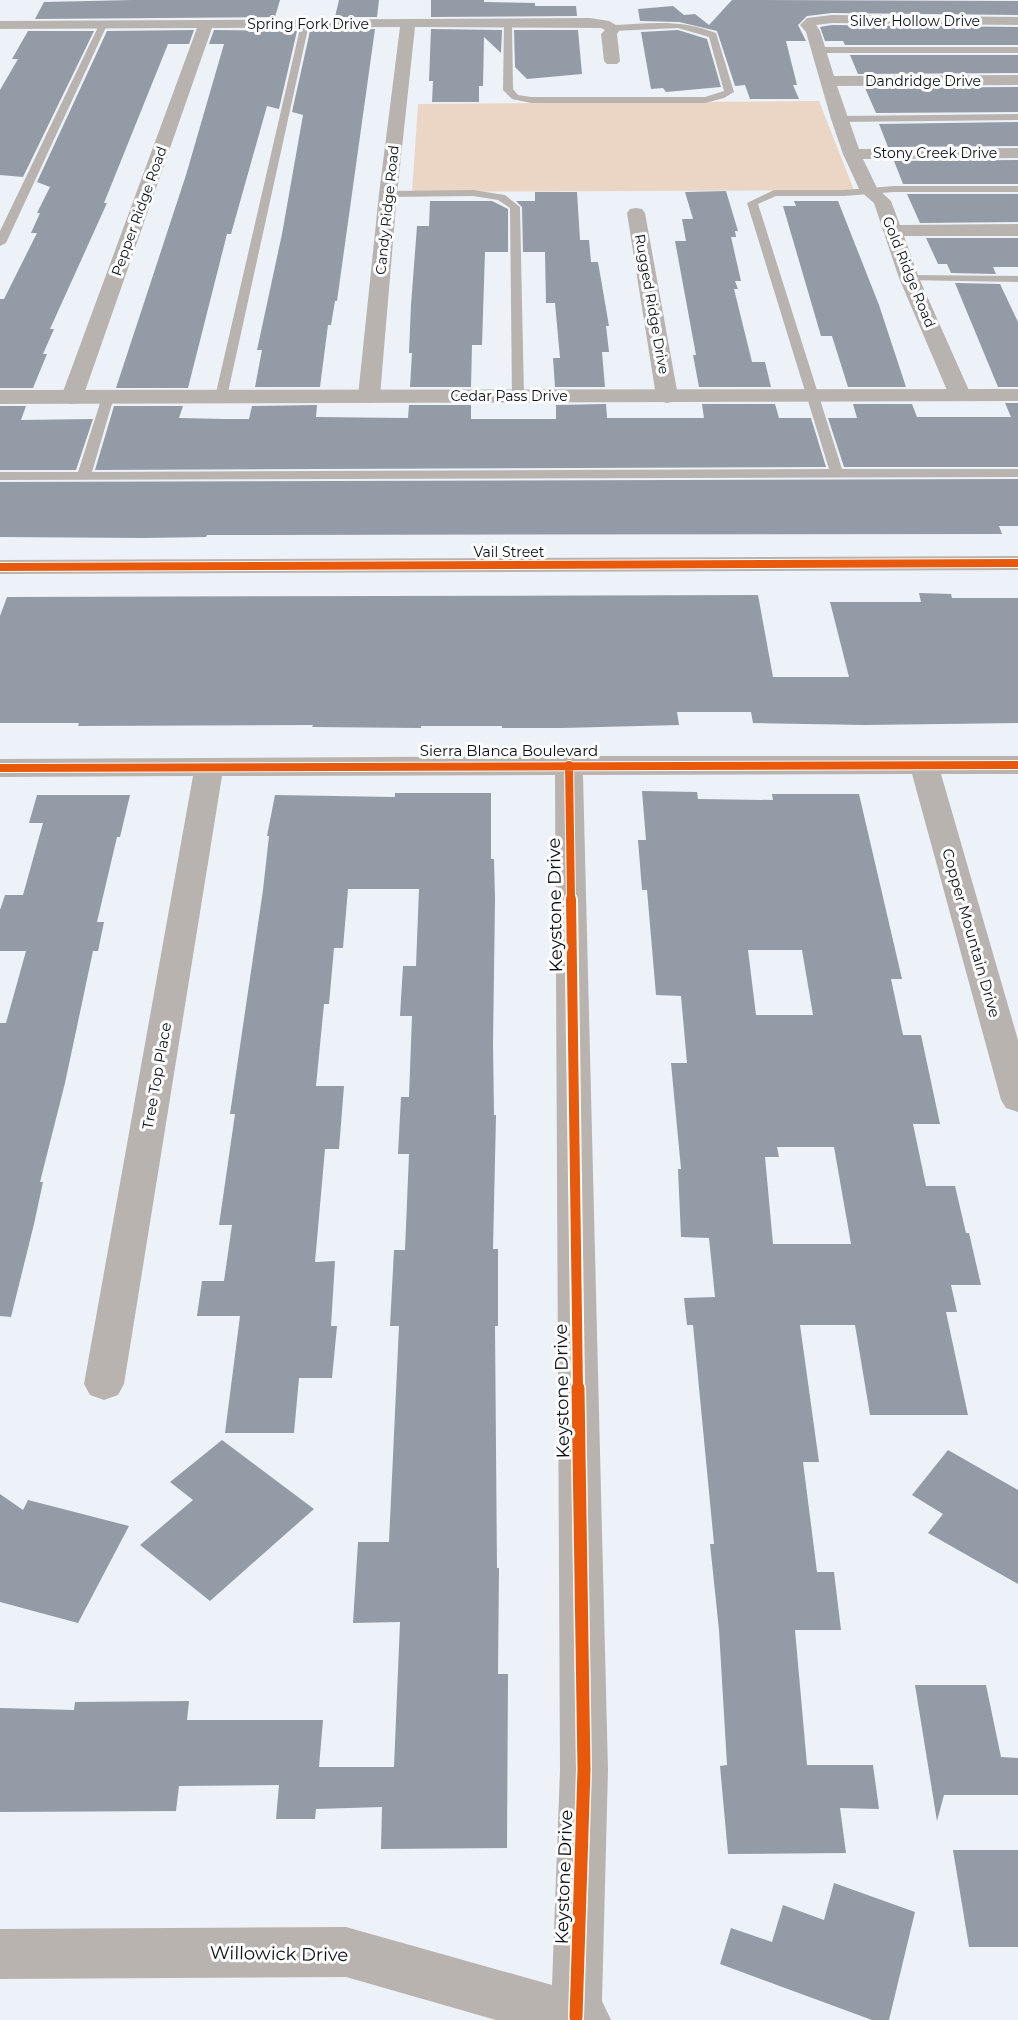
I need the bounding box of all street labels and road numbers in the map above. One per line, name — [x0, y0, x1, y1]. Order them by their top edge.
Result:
street label: Silver Hollow Drive — [850, 12, 980, 30]
street label: Spring Fork Drive — [247, 15, 369, 33]
street label: Dandridge Drive — [865, 72, 981, 90]
street label: Pepper Ridge Road — [107, 144, 171, 278]
street label: Candy Ridge Road — [371, 144, 403, 276]
street label: Stony Creek Drive — [873, 144, 997, 162]
street label: Gold Ridge Road — [879, 214, 939, 330]
street label: Rugged Ridge Drive — [631, 232, 673, 376]
street label: Cedar Pass Drive — [450, 387, 568, 405]
street label: Vail Street — [474, 543, 545, 561]
street label: Sierra Blanca Boulevard — [420, 741, 598, 760]
street label: Keystone Drive — [543, 837, 567, 973]
street label: Copper Mountain Drive — [938, 846, 1005, 1020]
street label: Tree Top Place — [138, 1021, 175, 1131]
street label: Keystone Drive — [550, 1323, 574, 1459]
street label: Keystone Drive — [551, 1809, 577, 1945]
street label: Willowick Drive — [210, 1942, 349, 1966]

